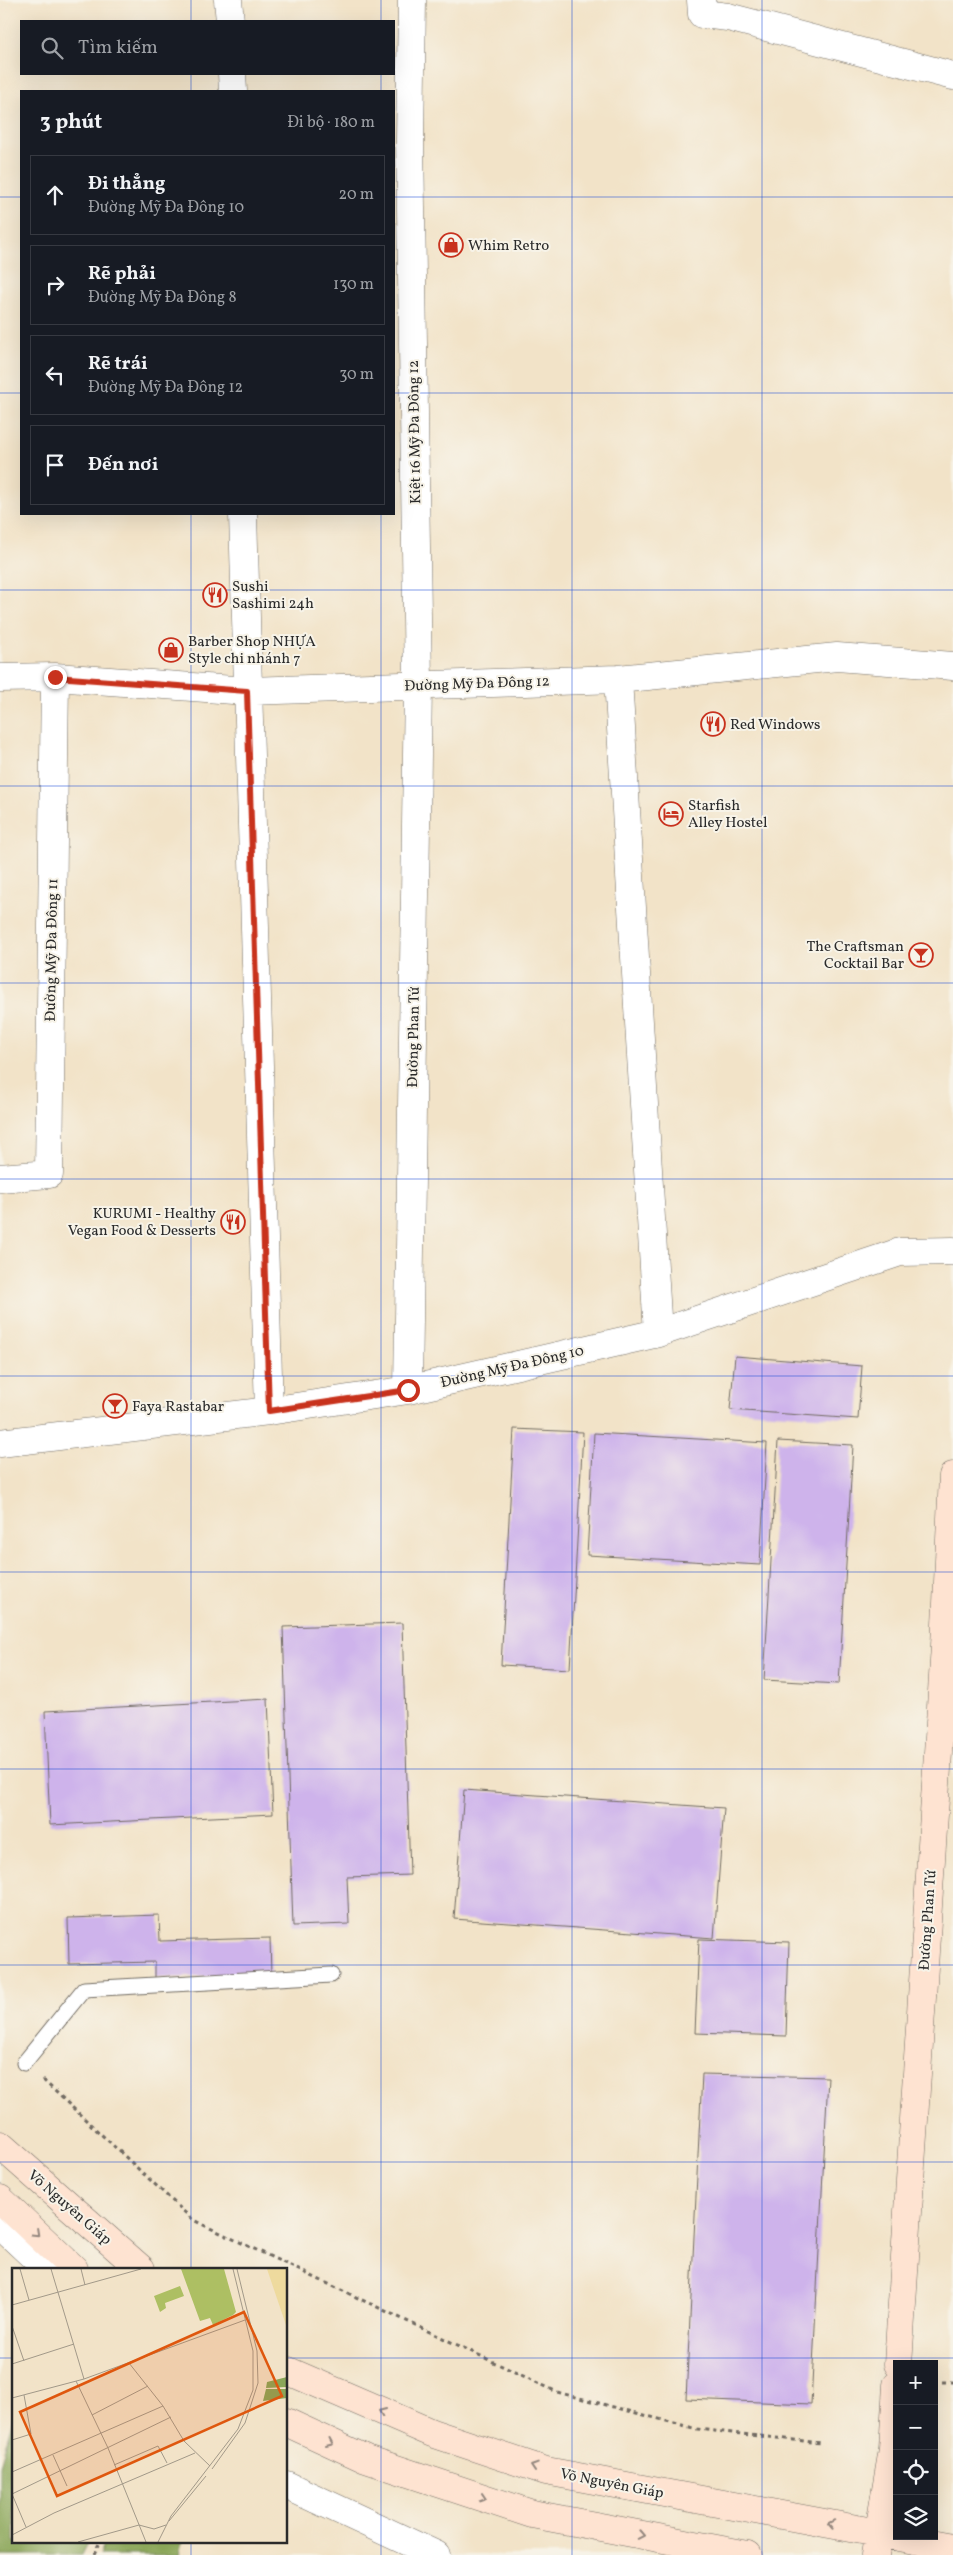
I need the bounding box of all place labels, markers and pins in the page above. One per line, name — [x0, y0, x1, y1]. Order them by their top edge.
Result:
shop icon: Whim Retro — [438, 232, 464, 258]
place label: Whim Retro — [468, 236, 549, 257]
place label: Sushi Sashimi 24h — [232, 577, 314, 615]
restaurant icon: Sushi Sashimi 24h — [202, 582, 228, 608]
place label: Barber Shop NHỰA Style chi nhánh 7 — [188, 632, 316, 670]
shop icon: Barber Shop NHỰA Style chi nhánh 7 — [158, 637, 184, 663]
restaurant icon: Red Windows — [700, 711, 726, 737]
place label: Red Windows — [730, 715, 820, 736]
place label: Starfish Alley Hostel — [688, 796, 768, 834]
hotel icon: Starfish Alley Hostel — [658, 801, 684, 827]
place label: The Craftsman Cocktail Bar — [806, 937, 904, 975]
bar icon: The Craftsman Cocktail Bar — [908, 942, 934, 968]
place label: KURUMI - Healthy Vegan Food & Desserts — [68, 1204, 216, 1242]
restaurant icon: KURUMI - Healthy Vegan Food & Desserts — [220, 1209, 246, 1235]
bar icon: Faya Rastabar — [102, 1393, 128, 1419]
place label: Faya Rastabar — [132, 1397, 224, 1418]

